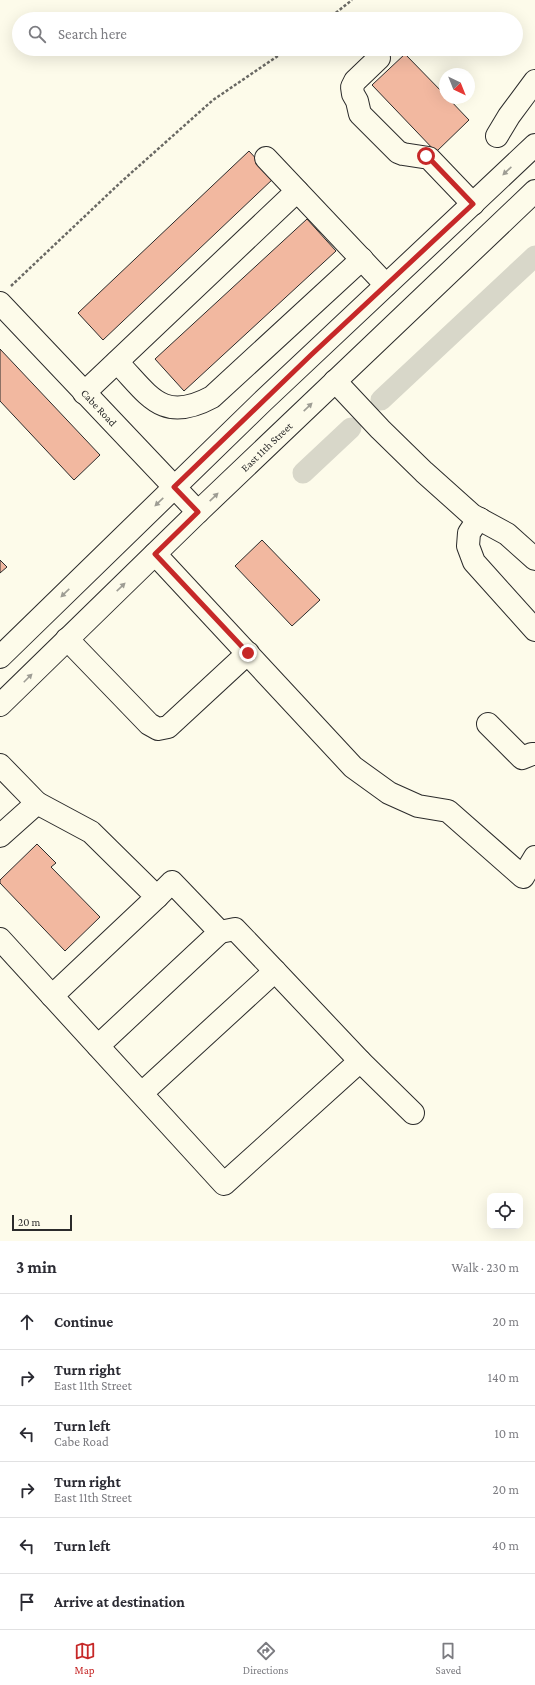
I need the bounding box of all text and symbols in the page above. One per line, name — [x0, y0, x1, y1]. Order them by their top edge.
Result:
search box — [12, 12, 523, 56]
icon: search — [26, 23, 48, 45]
text: Search here — [58, 26, 127, 42]
north arrow — [439, 68, 475, 104]
route start — [417, 147, 435, 165]
one-way arrow — [502, 167, 512, 176]
street label: Cabe Road — [79, 387, 119, 429]
one-way arrow — [303, 402, 313, 412]
street label: East 11th Street — [238, 420, 295, 474]
one-way arrow — [209, 492, 219, 501]
one-way arrow — [154, 497, 164, 507]
one-way arrow — [116, 582, 126, 592]
one-way arrow — [60, 588, 70, 597]
route end — [239, 644, 257, 662]
one-way arrow — [23, 673, 33, 683]
map controls — [487, 1193, 523, 1229]
button: locate — [487, 1193, 523, 1229]
scale bar — [12, 1213, 72, 1232]
text: 20 m — [18, 1216, 40, 1228]
text: 3 min — [16, 1258, 57, 1277]
text: Walk · 230 m — [451, 1260, 519, 1275]
icon: ahead — [16, 1311, 38, 1333]
text: Continue — [54, 1314, 113, 1330]
text: 20 m — [493, 1314, 519, 1329]
text: Turn right — [54, 1362, 121, 1378]
icon: right — [16, 1367, 38, 1389]
text: 140 m — [488, 1370, 519, 1385]
text: East 11th Street — [54, 1378, 132, 1393]
text: Turn left — [54, 1418, 110, 1434]
icon: left — [16, 1423, 38, 1445]
text: 10 m — [494, 1426, 519, 1441]
text: Cabe Road — [54, 1434, 109, 1449]
text: Turn right — [54, 1474, 121, 1490]
icon: right — [16, 1479, 38, 1501]
text: 20 m — [493, 1482, 519, 1497]
text: East 11th Street — [54, 1490, 132, 1505]
icon: left — [16, 1535, 38, 1557]
text: Turn left — [54, 1538, 110, 1554]
text: 40 m — [492, 1538, 519, 1553]
icon: arrive — [16, 1591, 38, 1613]
text: Arrive at destination — [54, 1594, 185, 1610]
tab: Map — [74, 1640, 96, 1676]
tab: Directions — [243, 1640, 288, 1676]
tab: Saved — [436, 1640, 461, 1676]

